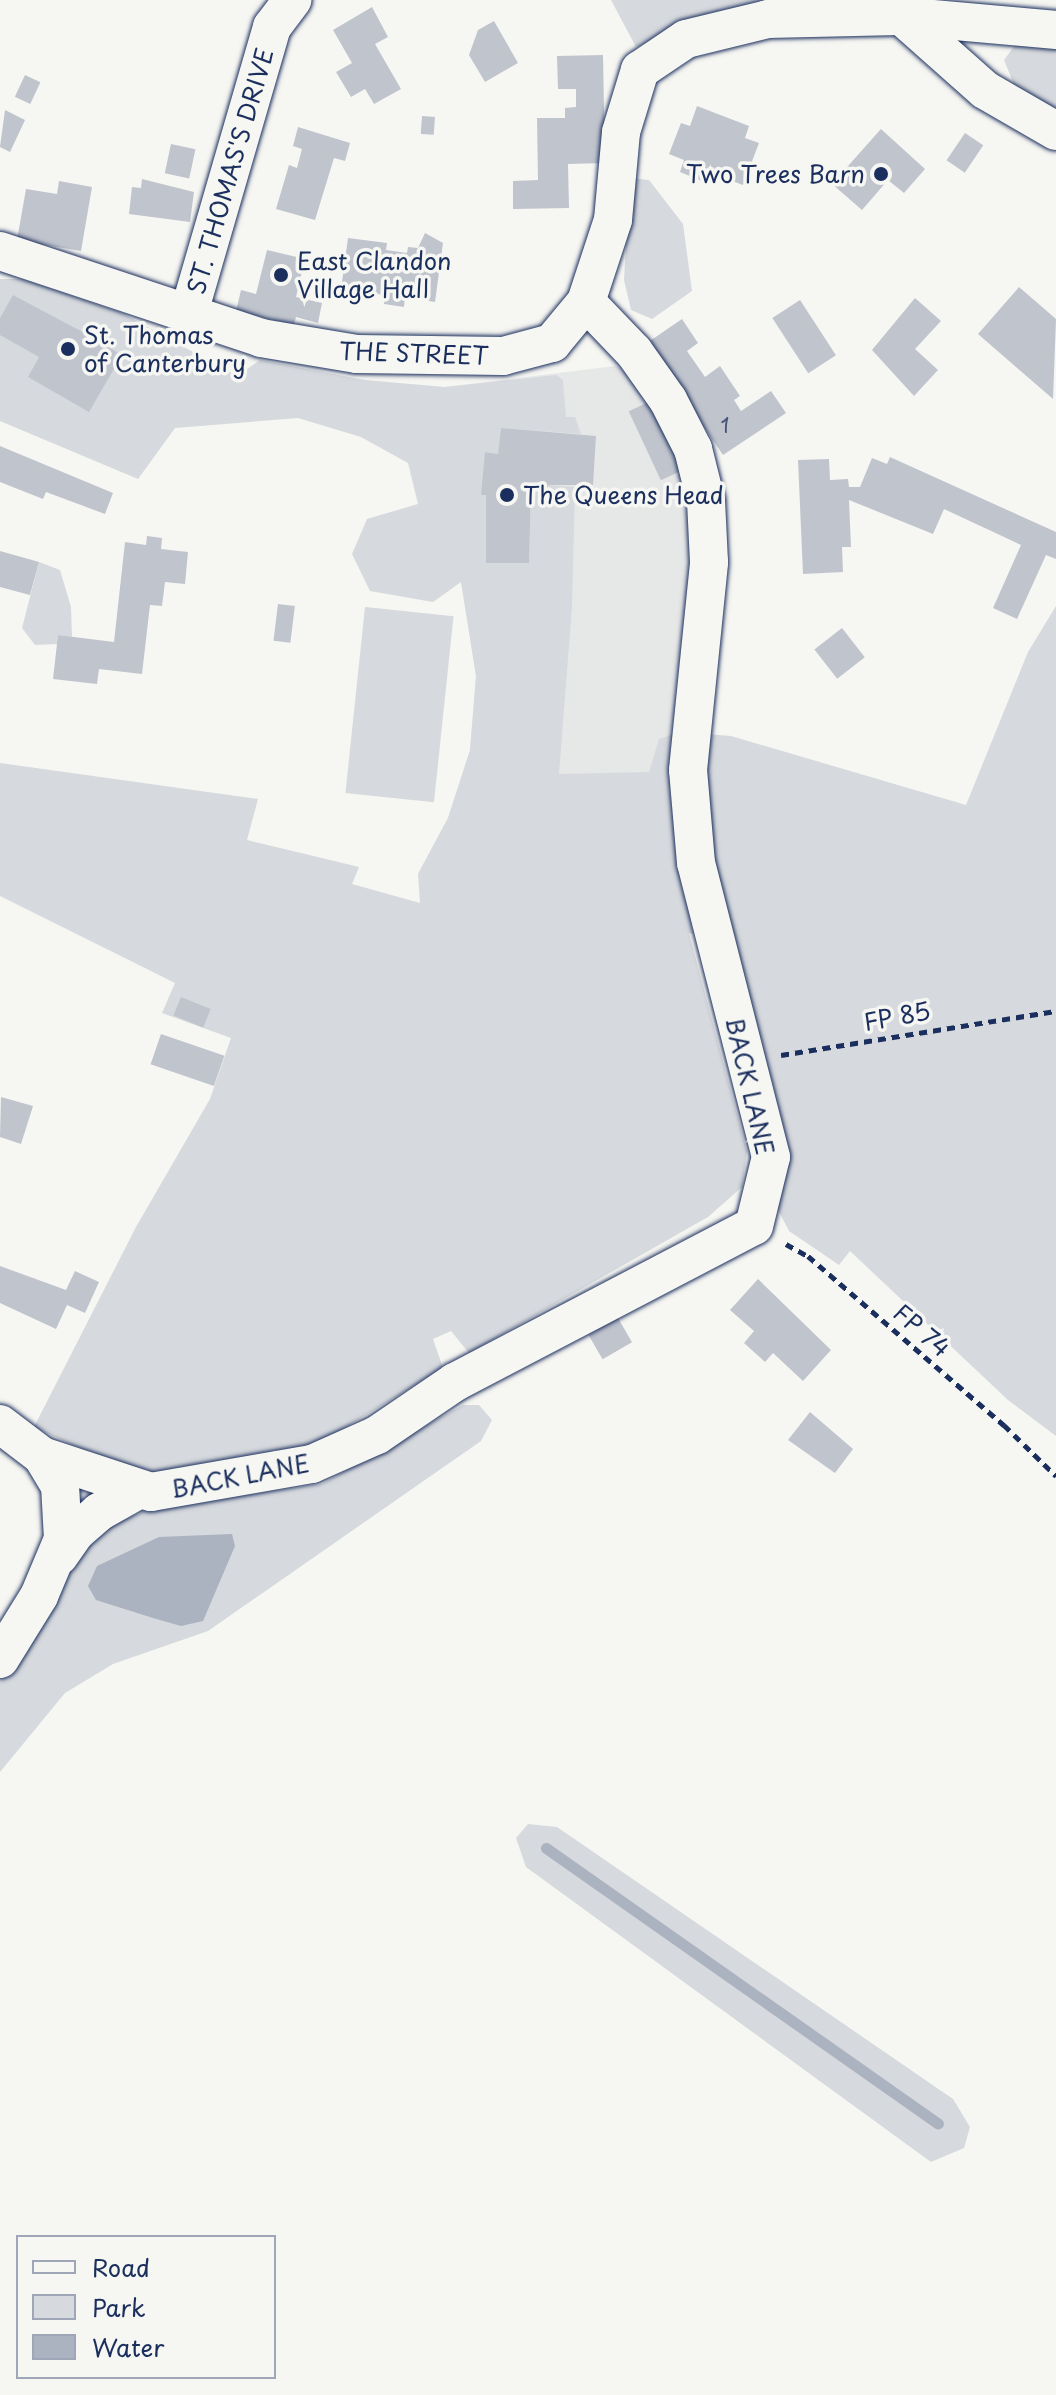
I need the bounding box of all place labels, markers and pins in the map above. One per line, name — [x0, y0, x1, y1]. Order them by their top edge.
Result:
place label: Two Trees Barn — [685, 160, 865, 188]
marker: Two Trees Barn — [872, 165, 890, 183]
place label: East Clandon Village Hall — [297, 247, 451, 303]
marker: East Clandon Village Hall — [272, 266, 290, 284]
place label: St. Thomas of Canterbury — [84, 321, 246, 377]
marker: St. Thomas of Canterbury — [59, 340, 77, 358]
place label: The Queens Head — [523, 481, 726, 509]
marker: The Queens Head — [498, 486, 516, 504]

